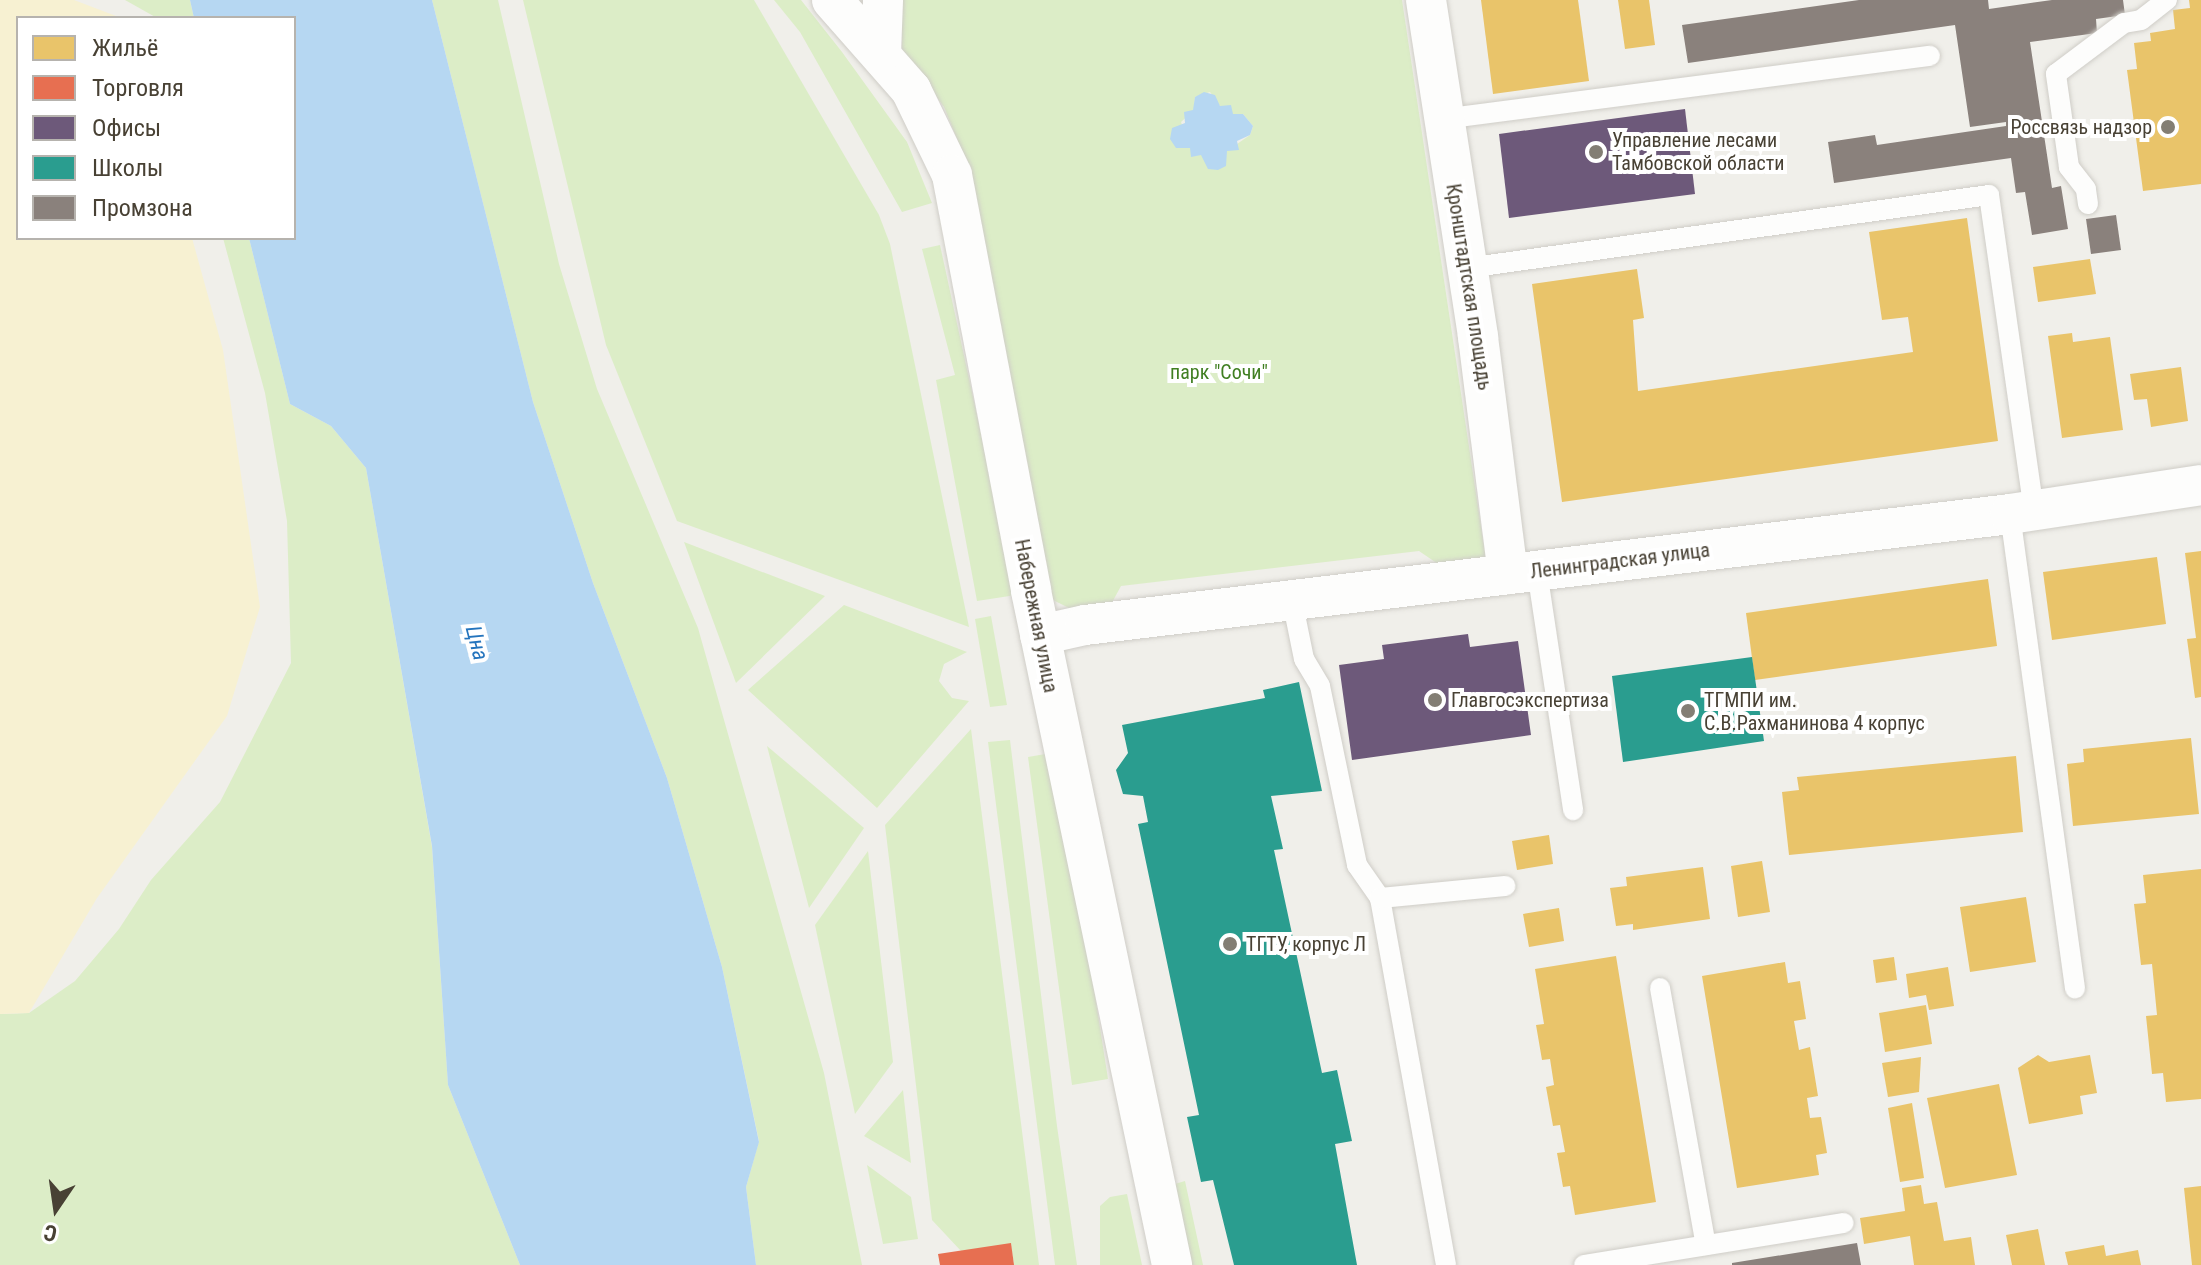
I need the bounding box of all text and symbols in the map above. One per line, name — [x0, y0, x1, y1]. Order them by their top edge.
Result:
legend — [16, 16, 296, 240]
text: Жильё — [92, 34, 158, 62]
text: Торговля — [92, 74, 184, 102]
text: Офисы — [92, 114, 161, 142]
place label: Россвязь надзор — [2010, 115, 2152, 139]
marker: Россвязь надзор — [2159, 118, 2177, 136]
place label: Управление лесами Тамбовской области — [1612, 128, 1785, 175]
marker: Управление лесами Тамбовской области — [1587, 143, 1605, 161]
text: Школы — [92, 154, 163, 182]
street label: Кронштадтская площадь — [1441, 182, 1497, 392]
text: Промзона — [92, 194, 193, 222]
park label: парк "Сочи" — [1170, 360, 1268, 384]
street label: Набережная улица — [1009, 537, 1063, 695]
street label: Ленинградская улица — [1529, 538, 1711, 584]
water label: Цна — [460, 623, 494, 663]
place label: Главгосэкспертиза — [1451, 688, 1609, 712]
place label: ТГМПИ им. С.В.Рахманинова 4 корпус — [1704, 688, 1925, 735]
marker: Главгосэкспертиза — [1426, 691, 1444, 709]
marker: ТГМПИ им. С.В.Рахманинова 4 корпус — [1679, 702, 1697, 720]
place label: ТГТУ, корпус Л — [1246, 932, 1366, 956]
marker: ТГТУ, корпус Л — [1221, 935, 1239, 953]
north arrow — [16, 1169, 96, 1249]
text: С — [42, 1219, 59, 1246]

